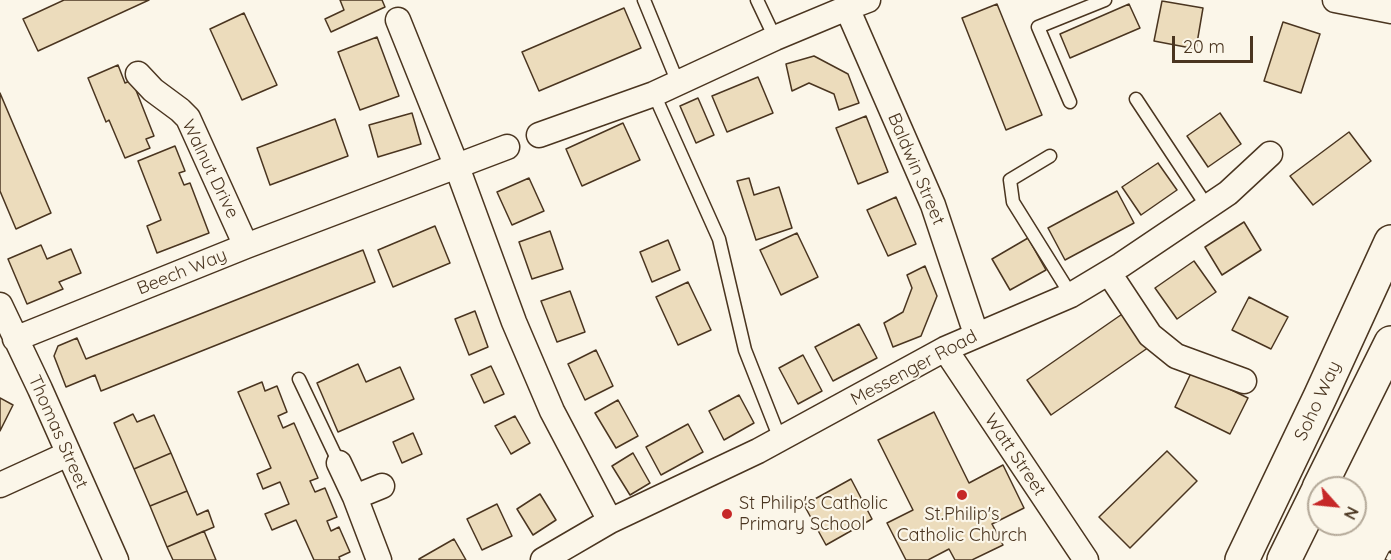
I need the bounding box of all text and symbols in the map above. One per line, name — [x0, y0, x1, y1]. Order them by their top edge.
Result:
scale bar — [1175, 24, 1256, 62]
text: 20 m — [1183, 35, 1225, 58]
street label: Baldwin Street — [883, 110, 949, 228]
street label: Walnut Drive — [177, 116, 243, 222]
street label: Beech Way — [134, 244, 230, 300]
street label: Messenger Road — [847, 326, 981, 410]
street label: Soho Way — [1290, 358, 1346, 444]
street label: Thomas Street — [23, 372, 93, 492]
street label: Watt Street — [980, 410, 1050, 500]
north arrow — [1307, 476, 1367, 536]
marker: St.Philip's Catholic Church — [955, 488, 969, 502]
place label: St Philip's Catholic Primary School — [739, 493, 888, 536]
text: N — [1340, 503, 1363, 523]
place label: St.Philip's Catholic Church — [897, 504, 1027, 546]
marker: St Philip's Catholic Primary School — [720, 507, 734, 521]

